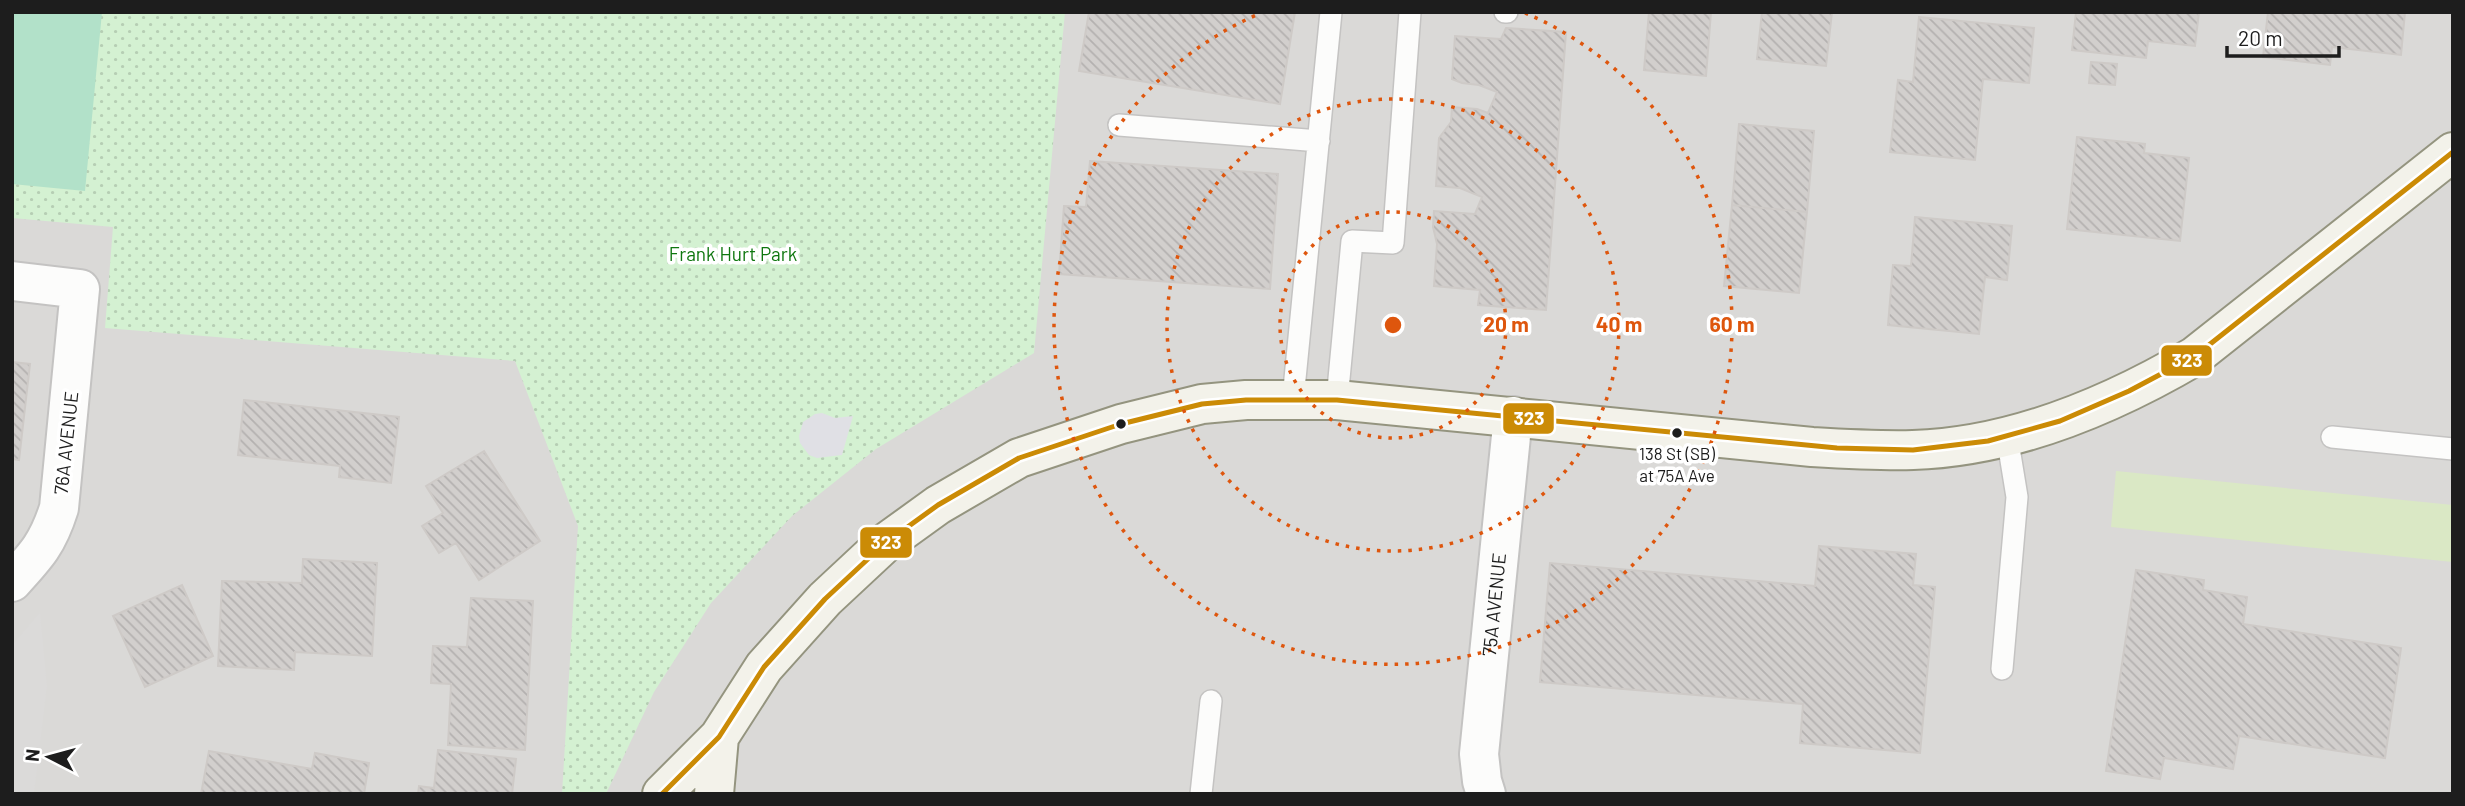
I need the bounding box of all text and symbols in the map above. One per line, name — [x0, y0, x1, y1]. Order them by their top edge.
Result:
scale bar — [2227, 14, 2339, 58]
text: 20 m — [2238, 25, 2283, 50]
park label: Frank Hurt Park — [669, 242, 797, 265]
text: 20 m — [1483, 311, 1529, 336]
text: 40 m — [1596, 311, 1642, 336]
text: 60 m — [1710, 311, 1754, 336]
centre of rings — [1381, 313, 1405, 337]
line badge: 323 — [2160, 344, 2213, 377]
text: 323 — [2172, 348, 2202, 371]
street label: 76A AVENUE — [49, 390, 82, 496]
line badge: 323 — [1502, 402, 1555, 435]
text: 323 — [1514, 406, 1544, 429]
unlabelled marker — [1114, 417, 1128, 431]
marker: 138 St (SB) at 75A Ave — [1670, 426, 1684, 440]
place label: 138 St (SB) at 75A Ave — [1639, 443, 1716, 485]
line badge: 323 — [859, 526, 913, 559]
text: 323 — [871, 530, 901, 553]
street label: 75A AVENUE — [1477, 552, 1510, 657]
north arrow — [14, 722, 84, 792]
text: N — [19, 748, 44, 763]

